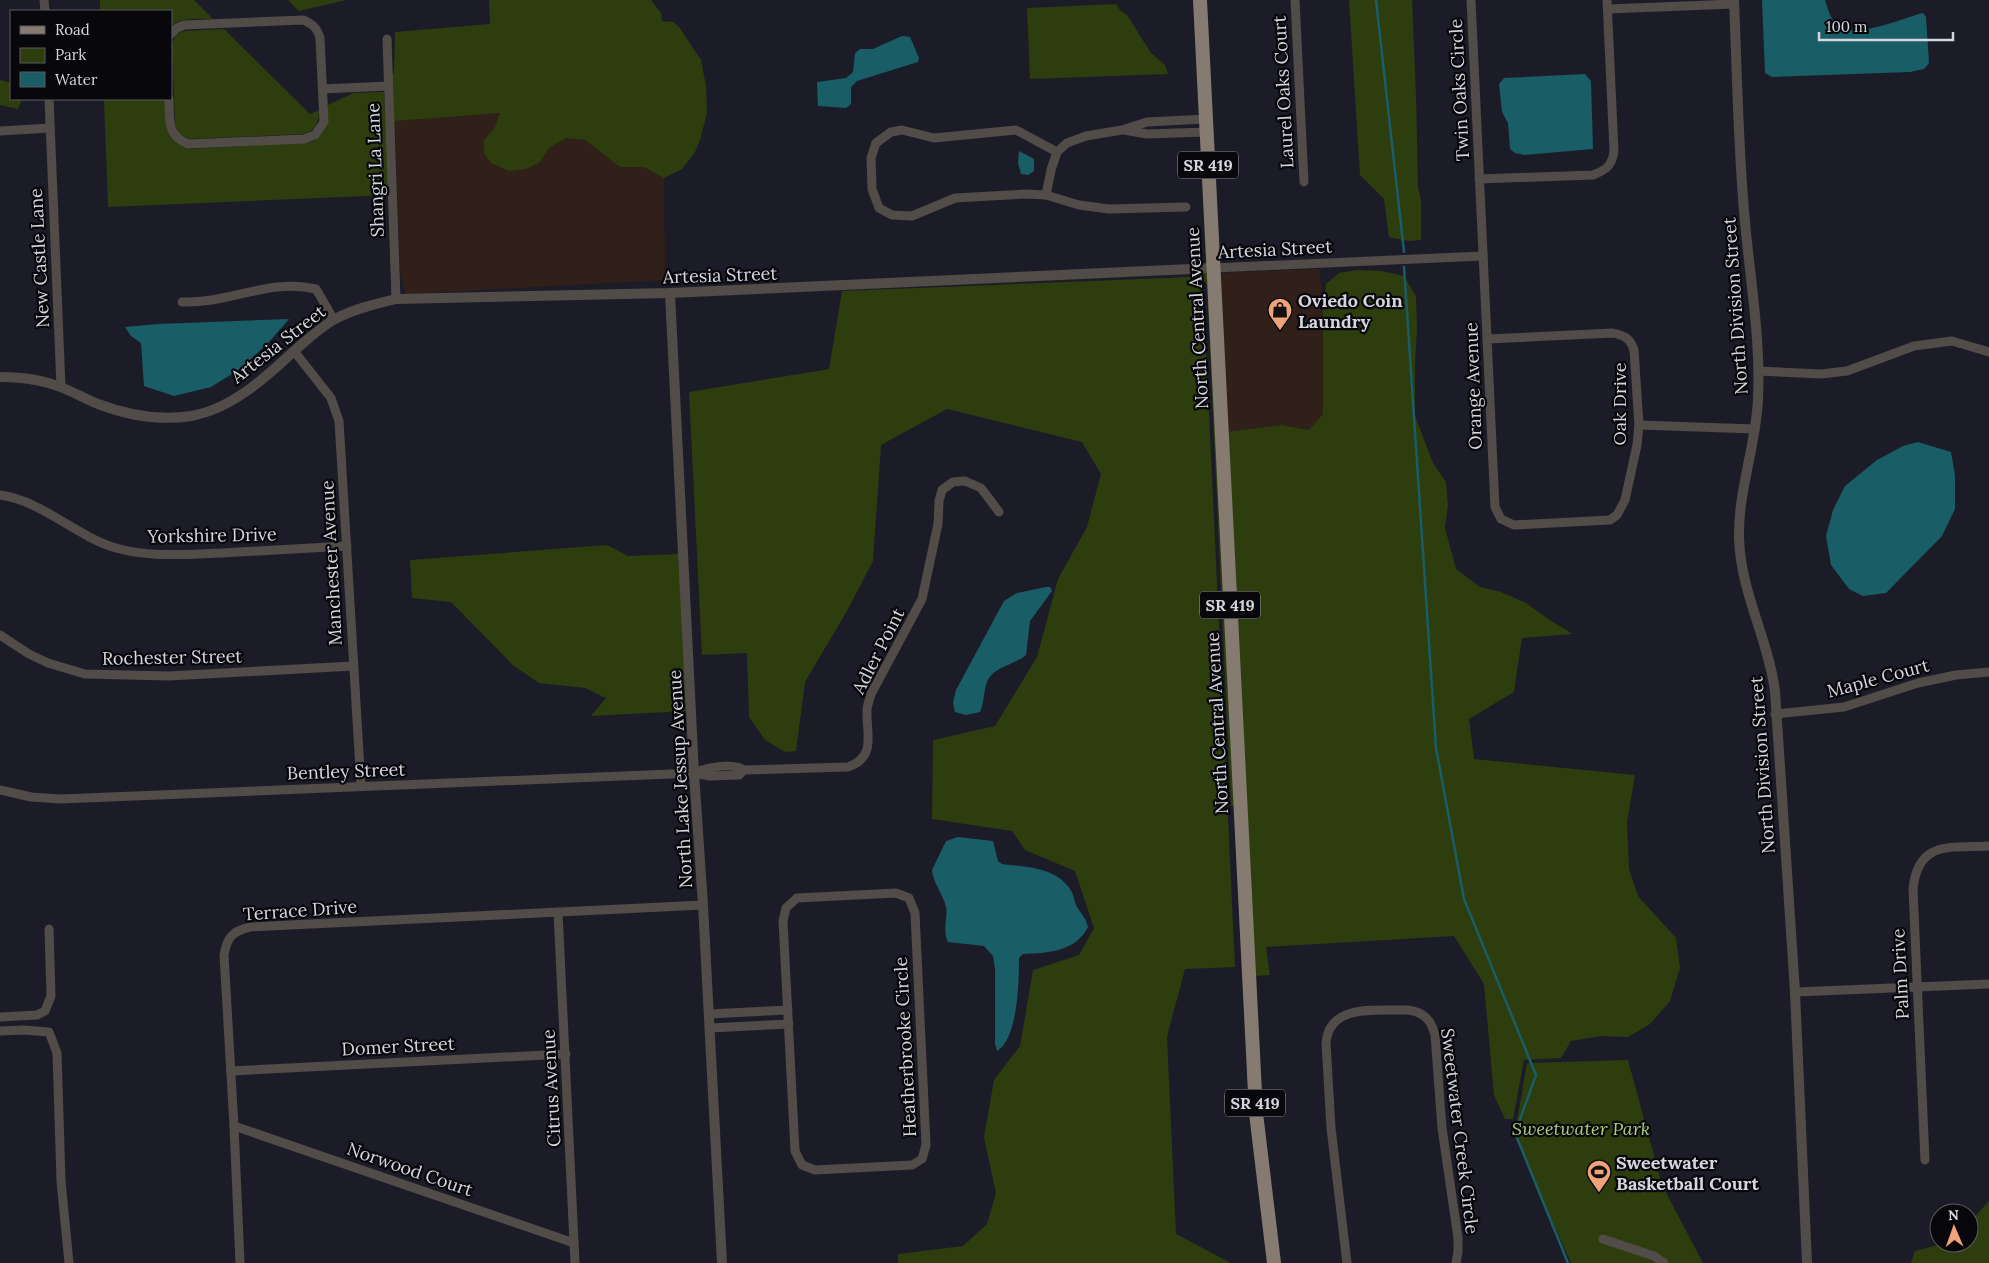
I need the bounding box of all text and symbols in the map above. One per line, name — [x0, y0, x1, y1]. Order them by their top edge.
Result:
legend — [10, 10, 172, 100]
scale bar — [1819, 10, 1953, 42]
street label: Laurel Oaks Court — [1268, 15, 1298, 169]
text: 100 m — [1826, 17, 1867, 36]
street label: Twin Oaks Circle — [1444, 18, 1474, 162]
text: Road — [55, 20, 90, 39]
text: Park — [55, 45, 86, 64]
text: Water — [55, 70, 98, 89]
street label: Shangri La Lane — [361, 102, 389, 238]
road number: SR 419 — [1178, 152, 1238, 178]
street label: New Castle Lane — [24, 187, 54, 328]
street label: North Division Street — [1717, 217, 1753, 395]
street label: North Central Avenue — [1181, 226, 1213, 410]
street label: Artesia Street — [1216, 235, 1333, 264]
street label: Artesia Street — [661, 262, 778, 289]
place label: Oviedo Coin Laundry — [1298, 289, 1403, 333]
shop icon: Oviedo Coin Laundry — [1267, 297, 1293, 331]
street label: Artesia Street — [225, 300, 330, 389]
street label: Orange Avenue — [1459, 322, 1487, 450]
street label: Oak Drive — [1608, 362, 1631, 446]
street label: Manchester Avenue — [315, 480, 347, 646]
street label: Yorkshire Drive — [146, 522, 277, 548]
road number: SR 419 — [1200, 592, 1260, 618]
street label: Adler Point — [846, 604, 909, 699]
street label: North Central Avenue — [1201, 631, 1233, 815]
street label: Rochester Street — [102, 644, 242, 670]
street label: Maple Court — [1824, 653, 1932, 703]
street label: North Lake Jessup Avenue — [663, 669, 697, 889]
street label: North Division Street — [1744, 676, 1780, 854]
street label: Bentley Street — [286, 757, 406, 785]
street label: Terrace Drive — [242, 895, 358, 925]
street label: Palm Drive — [1886, 928, 1914, 1020]
street label: Heatherbrooke Circle — [889, 956, 921, 1138]
street label: Sweetwater Creek Circle — [1436, 1027, 1484, 1235]
street label: Citrus Avenue — [536, 1028, 566, 1147]
street label: Domer Street — [341, 1032, 455, 1060]
road number: SR 419 — [1225, 1090, 1285, 1116]
park label: Sweetwater Park — [1512, 1117, 1650, 1140]
street label: Norwood Court — [344, 1137, 476, 1201]
place label: Sweetwater Basketball Court — [1616, 1151, 1759, 1195]
sports icon: Sweetwater Basketball Court — [1586, 1159, 1612, 1193]
north arrow — [1929, 1203, 1979, 1253]
text: N — [1948, 1206, 1959, 1224]

